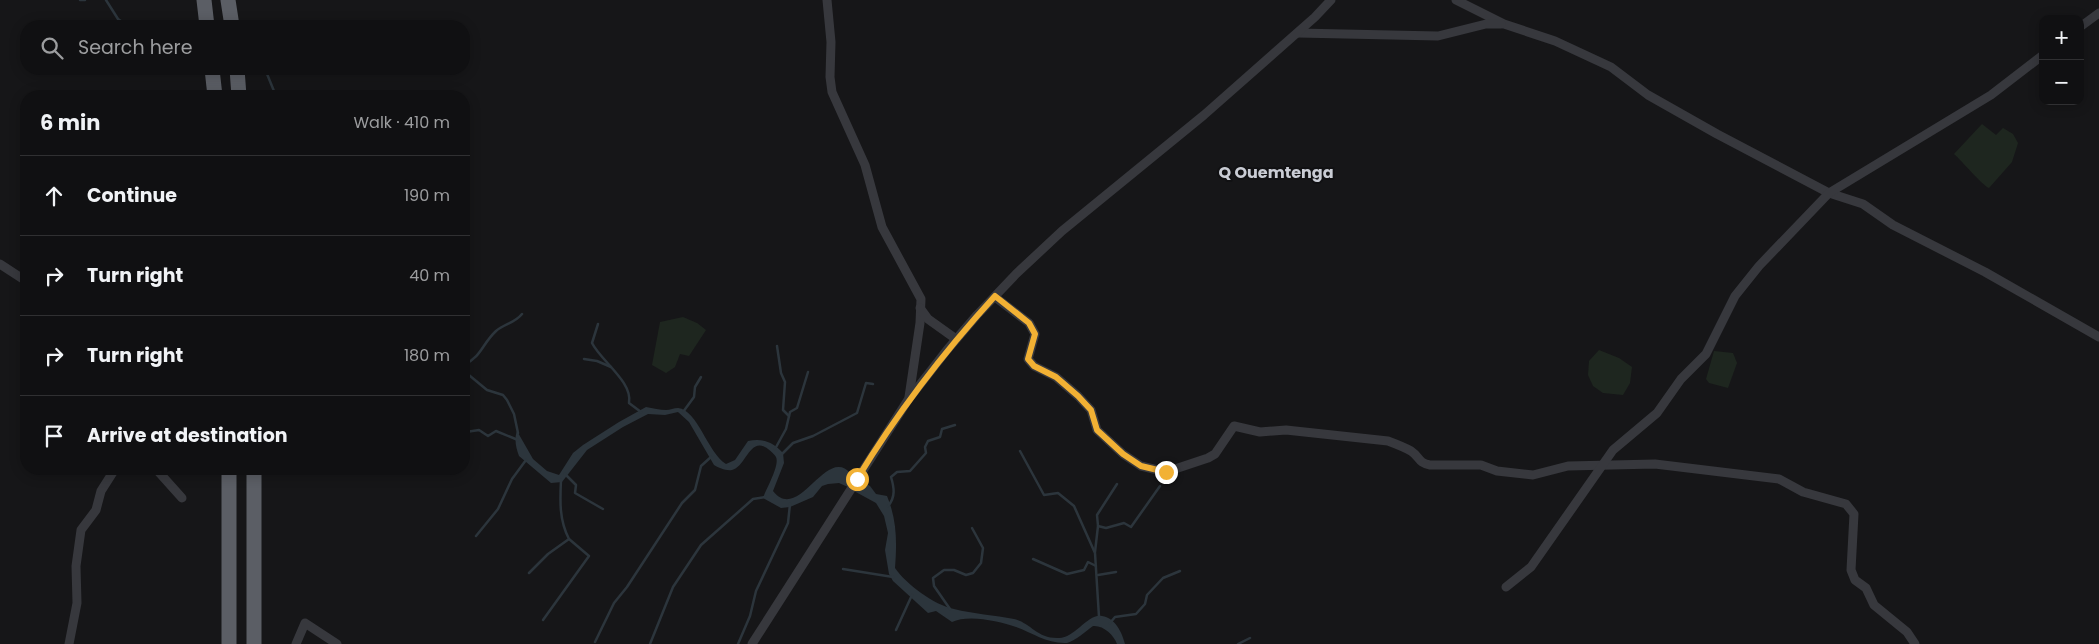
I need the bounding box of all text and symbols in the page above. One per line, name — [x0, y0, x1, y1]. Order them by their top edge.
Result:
map controls — [2039, 15, 2084, 105]
button: + — [2039, 15, 2084, 60]
search box — [20, 20, 470, 75]
icon: search — [38, 34, 66, 62]
text: Search here — [78, 34, 192, 61]
button: − — [2039, 60, 2084, 105]
text: 6 min — [40, 108, 100, 137]
text: Walk · 410 m — [353, 111, 450, 134]
district label: Q Ouemtenga — [1218, 161, 1334, 184]
icon: ahead — [40, 182, 68, 210]
text: Continue — [87, 182, 177, 209]
text: 190 m — [404, 184, 450, 207]
icon: right — [40, 262, 68, 290]
text: Turn right — [87, 262, 183, 289]
text: 40 m — [409, 264, 450, 287]
icon: right — [40, 342, 68, 370]
text: Turn right — [87, 342, 183, 369]
text: 180 m — [404, 344, 450, 367]
icon: arrive — [40, 422, 68, 450]
text: Arrive at destination — [87, 422, 288, 449]
route end — [1155, 461, 1178, 484]
route start — [846, 468, 869, 491]

